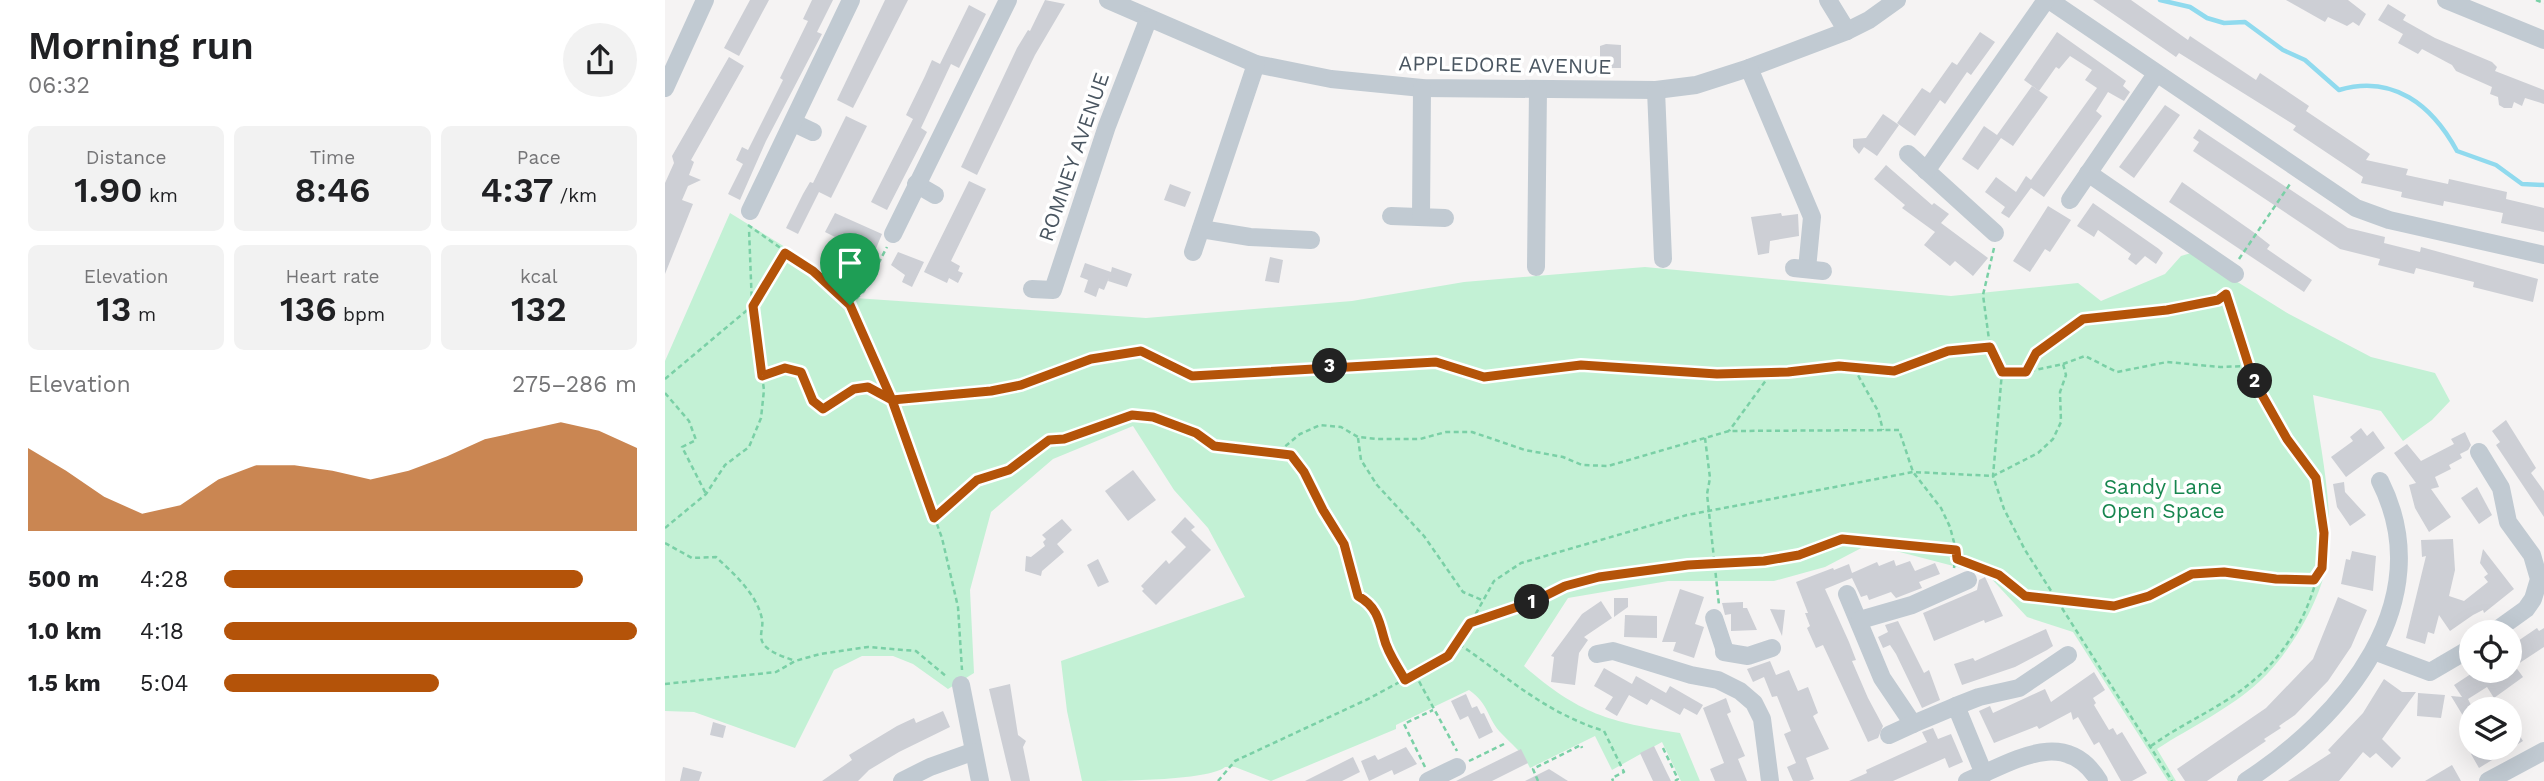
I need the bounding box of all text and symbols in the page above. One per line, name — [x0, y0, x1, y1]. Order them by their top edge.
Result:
button: share — [563, 23, 637, 97]
text: Morning run — [28, 24, 254, 68]
street label: APPLEDORE AVENUE — [1398, 50, 1612, 79]
street label: ROMNEY AVENUE — [1033, 69, 1114, 245]
text: 06:32 — [28, 72, 90, 99]
text: Distance — [86, 146, 167, 169]
text: Time — [310, 146, 355, 169]
text: Pace — [517, 146, 561, 169]
text: 1.90 — [74, 169, 143, 211]
text: 8:46 — [295, 169, 370, 211]
text: 4:37 — [481, 169, 553, 211]
text: km — [143, 184, 178, 207]
text: /km — [553, 184, 597, 207]
pin — [820, 233, 880, 305]
icon: arrive — [831, 244, 869, 282]
text: Elevation — [84, 265, 169, 288]
text: Heart rate — [286, 265, 379, 288]
text: kcal — [520, 265, 558, 288]
text: 13 — [96, 288, 131, 330]
text: 136 — [280, 288, 337, 330]
text: 132 — [511, 288, 567, 330]
text: m — [131, 303, 156, 326]
text: bpm — [337, 303, 385, 326]
pin: 3 — [1313, 348, 1347, 384]
text: 3 — [1324, 354, 1335, 377]
pin: 2 — [2237, 364, 2273, 398]
text: 2 — [2249, 369, 2260, 392]
text: Elevation — [28, 371, 131, 398]
text: 275–286 m — [512, 371, 637, 398]
park label: Sandy Lane Open Space — [2101, 474, 2225, 523]
text: 500 m — [28, 566, 99, 593]
text: 4:28 — [140, 566, 188, 593]
pin: 1 — [1515, 584, 1549, 620]
text: 1 — [1527, 590, 1536, 613]
text: 1.0 km — [28, 618, 102, 645]
text: 4:18 — [140, 618, 184, 645]
map controls — [2459, 620, 2522, 760]
button: locate — [2459, 620, 2522, 683]
text: 1.5 km — [28, 670, 101, 697]
text: 5:04 — [140, 670, 189, 697]
button: layers — [2459, 697, 2522, 760]

